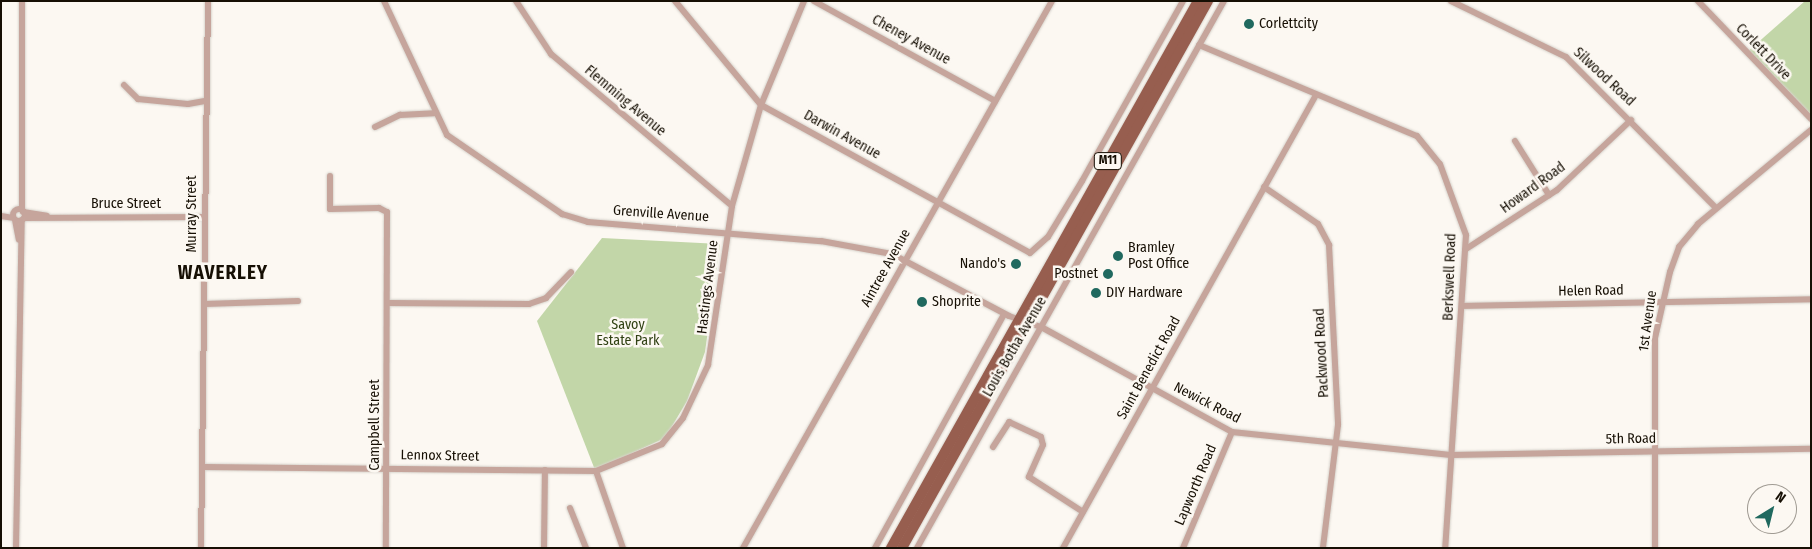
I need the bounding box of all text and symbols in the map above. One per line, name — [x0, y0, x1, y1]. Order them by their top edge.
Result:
street label: Cheney Avenue — [869, 12, 953, 68]
place label: Corlettcity — [1259, 16, 1318, 32]
marker: Corlettcity — [1243, 18, 1255, 30]
street label: Corlett Drive — [1732, 20, 1794, 84]
street label: Silwood Road — [1570, 44, 1638, 110]
street label: Flemming Avenue — [581, 62, 669, 140]
street label: Darwin Avenue — [801, 107, 883, 163]
road number: M11 — [1093, 152, 1123, 170]
street label: Howard Road — [1497, 159, 1569, 217]
street label: Murray Street — [184, 175, 200, 253]
street label: Bruce Street — [91, 196, 161, 212]
street label: Grenville Avenue — [612, 202, 710, 226]
street label: Aintree Avenue — [858, 226, 914, 310]
street label: Berkswell Road — [1440, 233, 1460, 321]
street label: Hastings Avenue — [694, 239, 722, 335]
place label: Bramley Post Office — [1128, 240, 1189, 272]
marker: Bramley Post Office — [1112, 250, 1124, 262]
place label: Nando's — [960, 256, 1006, 272]
marker: Nando's — [1010, 258, 1022, 270]
district label: WAVERLEY — [177, 262, 269, 284]
place label: Postnet — [1054, 266, 1098, 282]
marker: Postnet — [1102, 268, 1114, 280]
street label: Helen Road — [1558, 282, 1624, 300]
place label: DIY Hardware — [1106, 285, 1183, 301]
marker: DIY Hardware — [1090, 287, 1102, 299]
street label: 1st Avenue — [1635, 289, 1661, 353]
place label: Shoprite — [932, 294, 981, 310]
street label: Louis Botha Avenue — [980, 294, 1050, 400]
marker: Shoprite — [916, 296, 928, 308]
street label: Packwood Road — [1311, 308, 1333, 398]
street label: Saint Benedict Road — [1114, 313, 1184, 423]
park label: Savoy Estate Park — [596, 317, 660, 350]
street label: Campbell Street — [367, 379, 383, 471]
street label: Newick Road — [1171, 379, 1243, 427]
street label: 5th Road — [1606, 430, 1656, 448]
street label: Lapworth Road — [1171, 442, 1221, 528]
street label: Lennox Street — [401, 447, 479, 465]
north arrow — [1747, 484, 1797, 534]
text: N — [1772, 488, 1789, 507]

